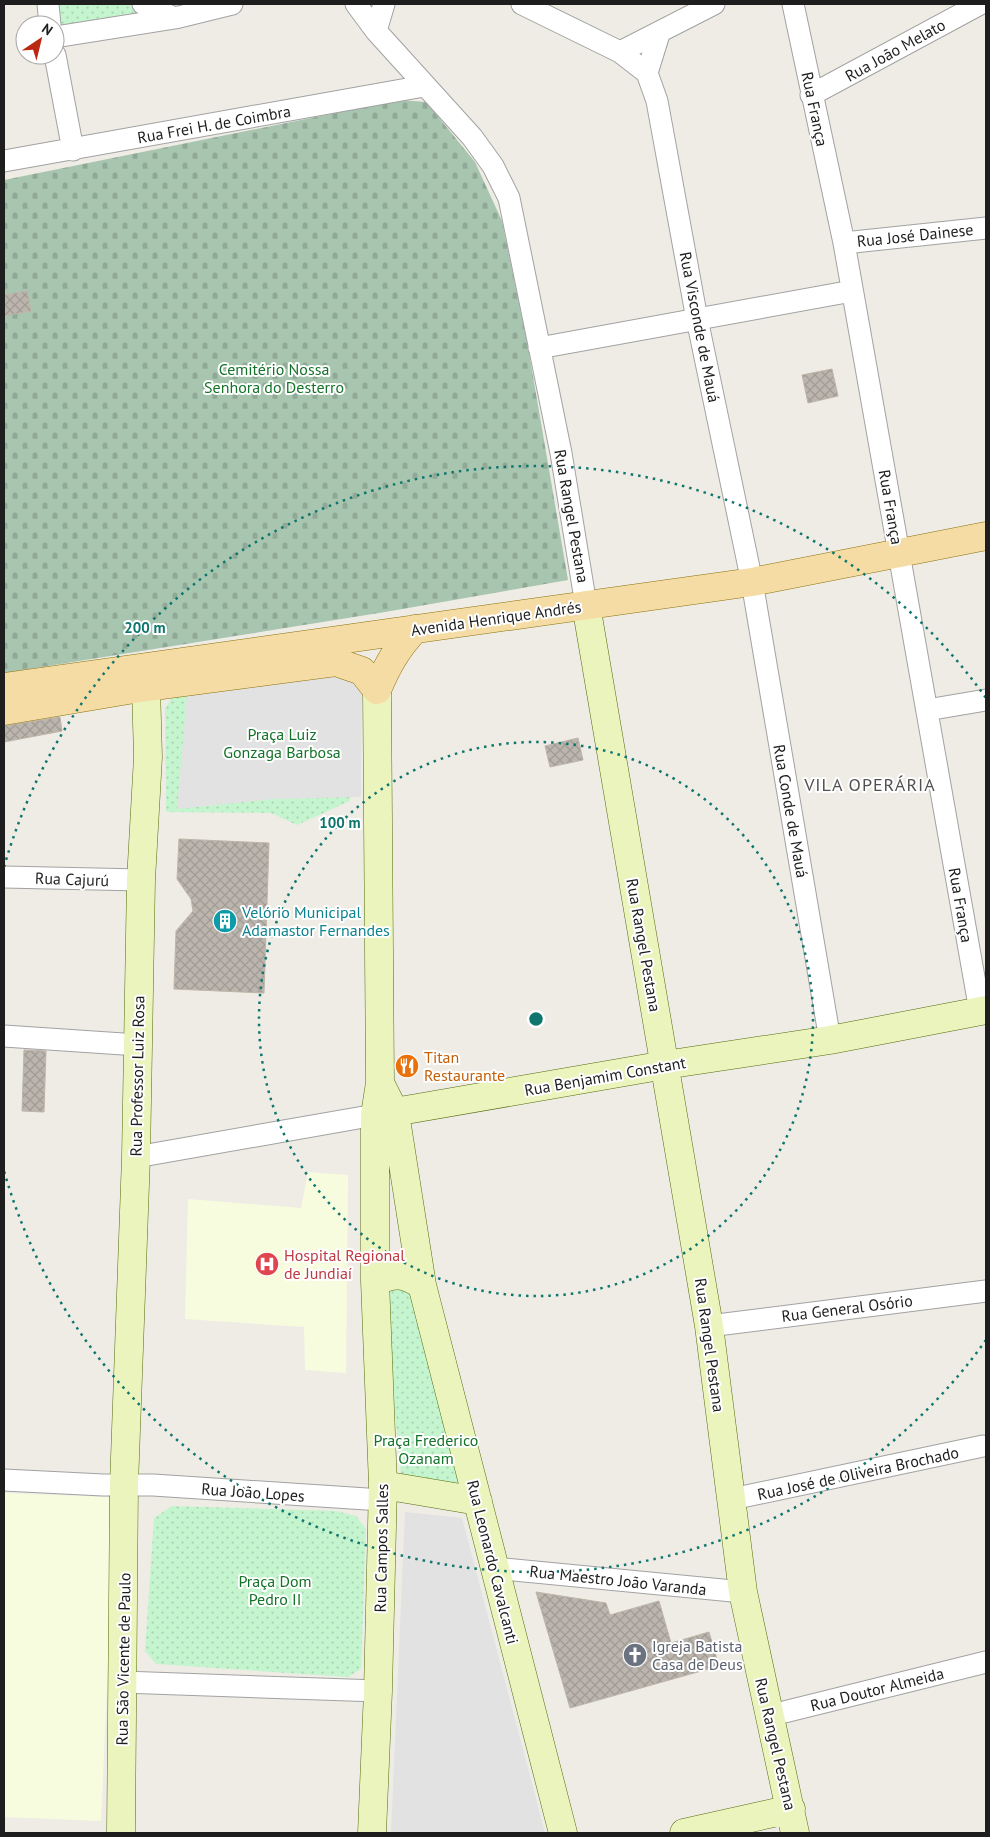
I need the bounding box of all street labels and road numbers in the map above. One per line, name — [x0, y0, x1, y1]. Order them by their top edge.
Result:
street label: Rua João Melato — [841, 14, 949, 86]
street label: Rua França — [797, 70, 833, 148]
street label: Rua Frei H. de Coimbra — [136, 101, 292, 147]
street label: Rua José Dainese — [856, 219, 974, 251]
street label: Rua Visconde de Mauá — [676, 250, 724, 404]
street label: Rua Rangel Pestana — [550, 448, 594, 584]
street label: Rua França — [875, 468, 907, 546]
street label: Avenida Henrique Andrés — [410, 596, 583, 640]
street label: Rua Conde de Mauá — [769, 743, 813, 879]
street label: Rua França — [945, 866, 977, 944]
street label: Rua Cajurú — [35, 868, 109, 890]
street label: Rua Rangel Pestana — [622, 877, 666, 1013]
street label: Rua Professor Luiz Rosa — [126, 995, 148, 1157]
street label: Rua Benjamim Constant — [523, 1052, 688, 1100]
street label: Rua Rangel Pestana — [691, 1277, 729, 1413]
street label: Rua General Osório — [780, 1290, 914, 1326]
street label: Rua José de Oliveira Brochado — [755, 1442, 961, 1504]
street label: Rua João Lopes — [201, 1478, 306, 1506]
street label: Rua Leonardo Cavalcanti — [463, 1478, 523, 1646]
street label: Rua Campos Salles — [370, 1483, 392, 1613]
street label: Rua Maestro João Varanda — [529, 1561, 707, 1599]
street label: Rua São Vicente de Paulo — [111, 1572, 135, 1746]
street label: Rua Doutor Almeida — [808, 1663, 946, 1715]
street label: Rua Rangel Pestana — [751, 1676, 801, 1812]

